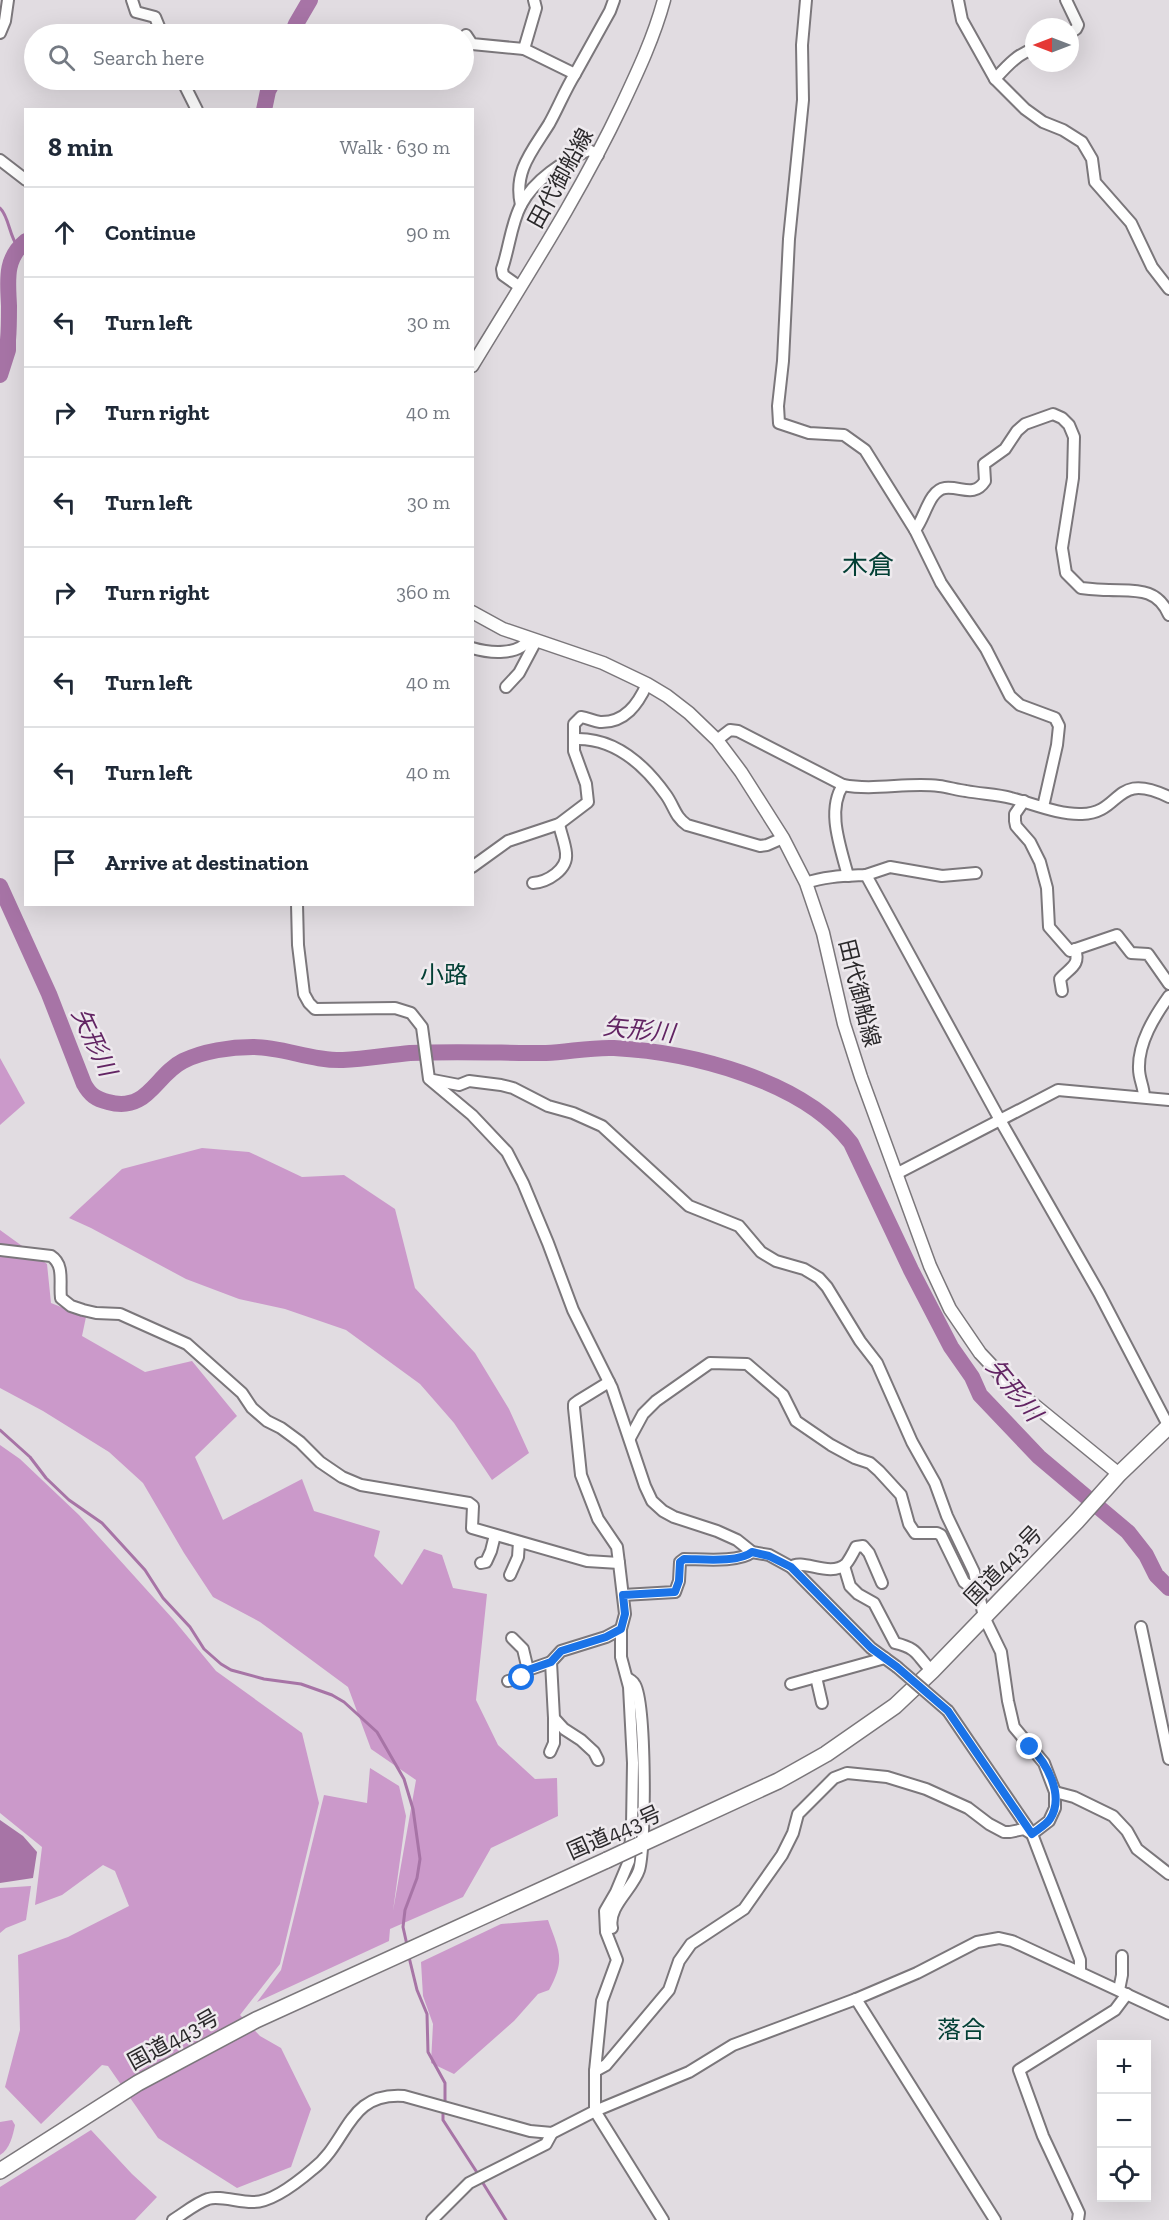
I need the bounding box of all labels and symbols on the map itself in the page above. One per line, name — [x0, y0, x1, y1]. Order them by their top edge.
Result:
north arrow — [1025, 18, 1079, 72]
street label: 田代御船線 — [522, 124, 599, 233]
district label: 木倉 — [842, 549, 894, 581]
street label: 田代御船線 — [833, 936, 886, 1050]
district label: 小路 — [420, 960, 468, 989]
water label: 矢形川 — [66, 1003, 124, 1083]
water label: 矢形川 — [602, 1011, 679, 1048]
water label: 矢形川 — [980, 1353, 1050, 1429]
street label: 国道443号 — [959, 1520, 1048, 1611]
route start — [508, 1664, 534, 1690]
route end — [1016, 1733, 1042, 1759]
street label: 国道443号 — [563, 1800, 666, 1865]
street label: 国道443号 — [123, 2003, 224, 2076]
district label: 落合 — [937, 2015, 985, 2044]

